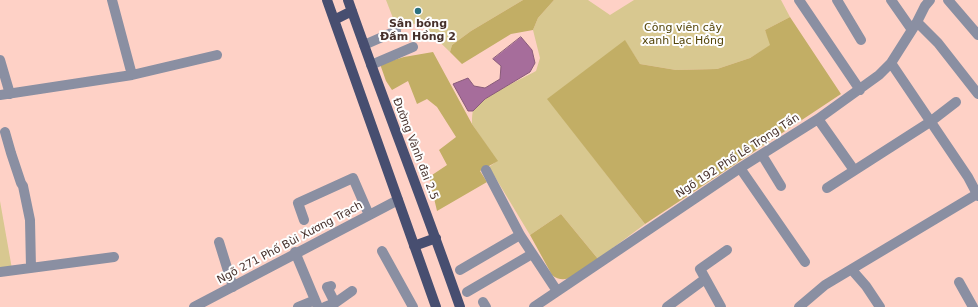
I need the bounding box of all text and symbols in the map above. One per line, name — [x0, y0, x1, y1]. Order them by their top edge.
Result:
marker: Sân bóng Đầm Hồng 2 — [413, 6, 423, 16]
place label: Sân bóng Đầm Hồng 2 — [380, 17, 456, 43]
park label: Công viên cây xanh Lạc Hồng — [642, 21, 724, 47]
street label: Đường Vành đai 2.5 — [389, 96, 441, 202]
street label: Ngõ 192 Phố Lê Trọng Tấn — [674, 111, 802, 201]
street label: Ngõ 271 Phố Bùi Xương Trạch — [215, 199, 365, 287]

